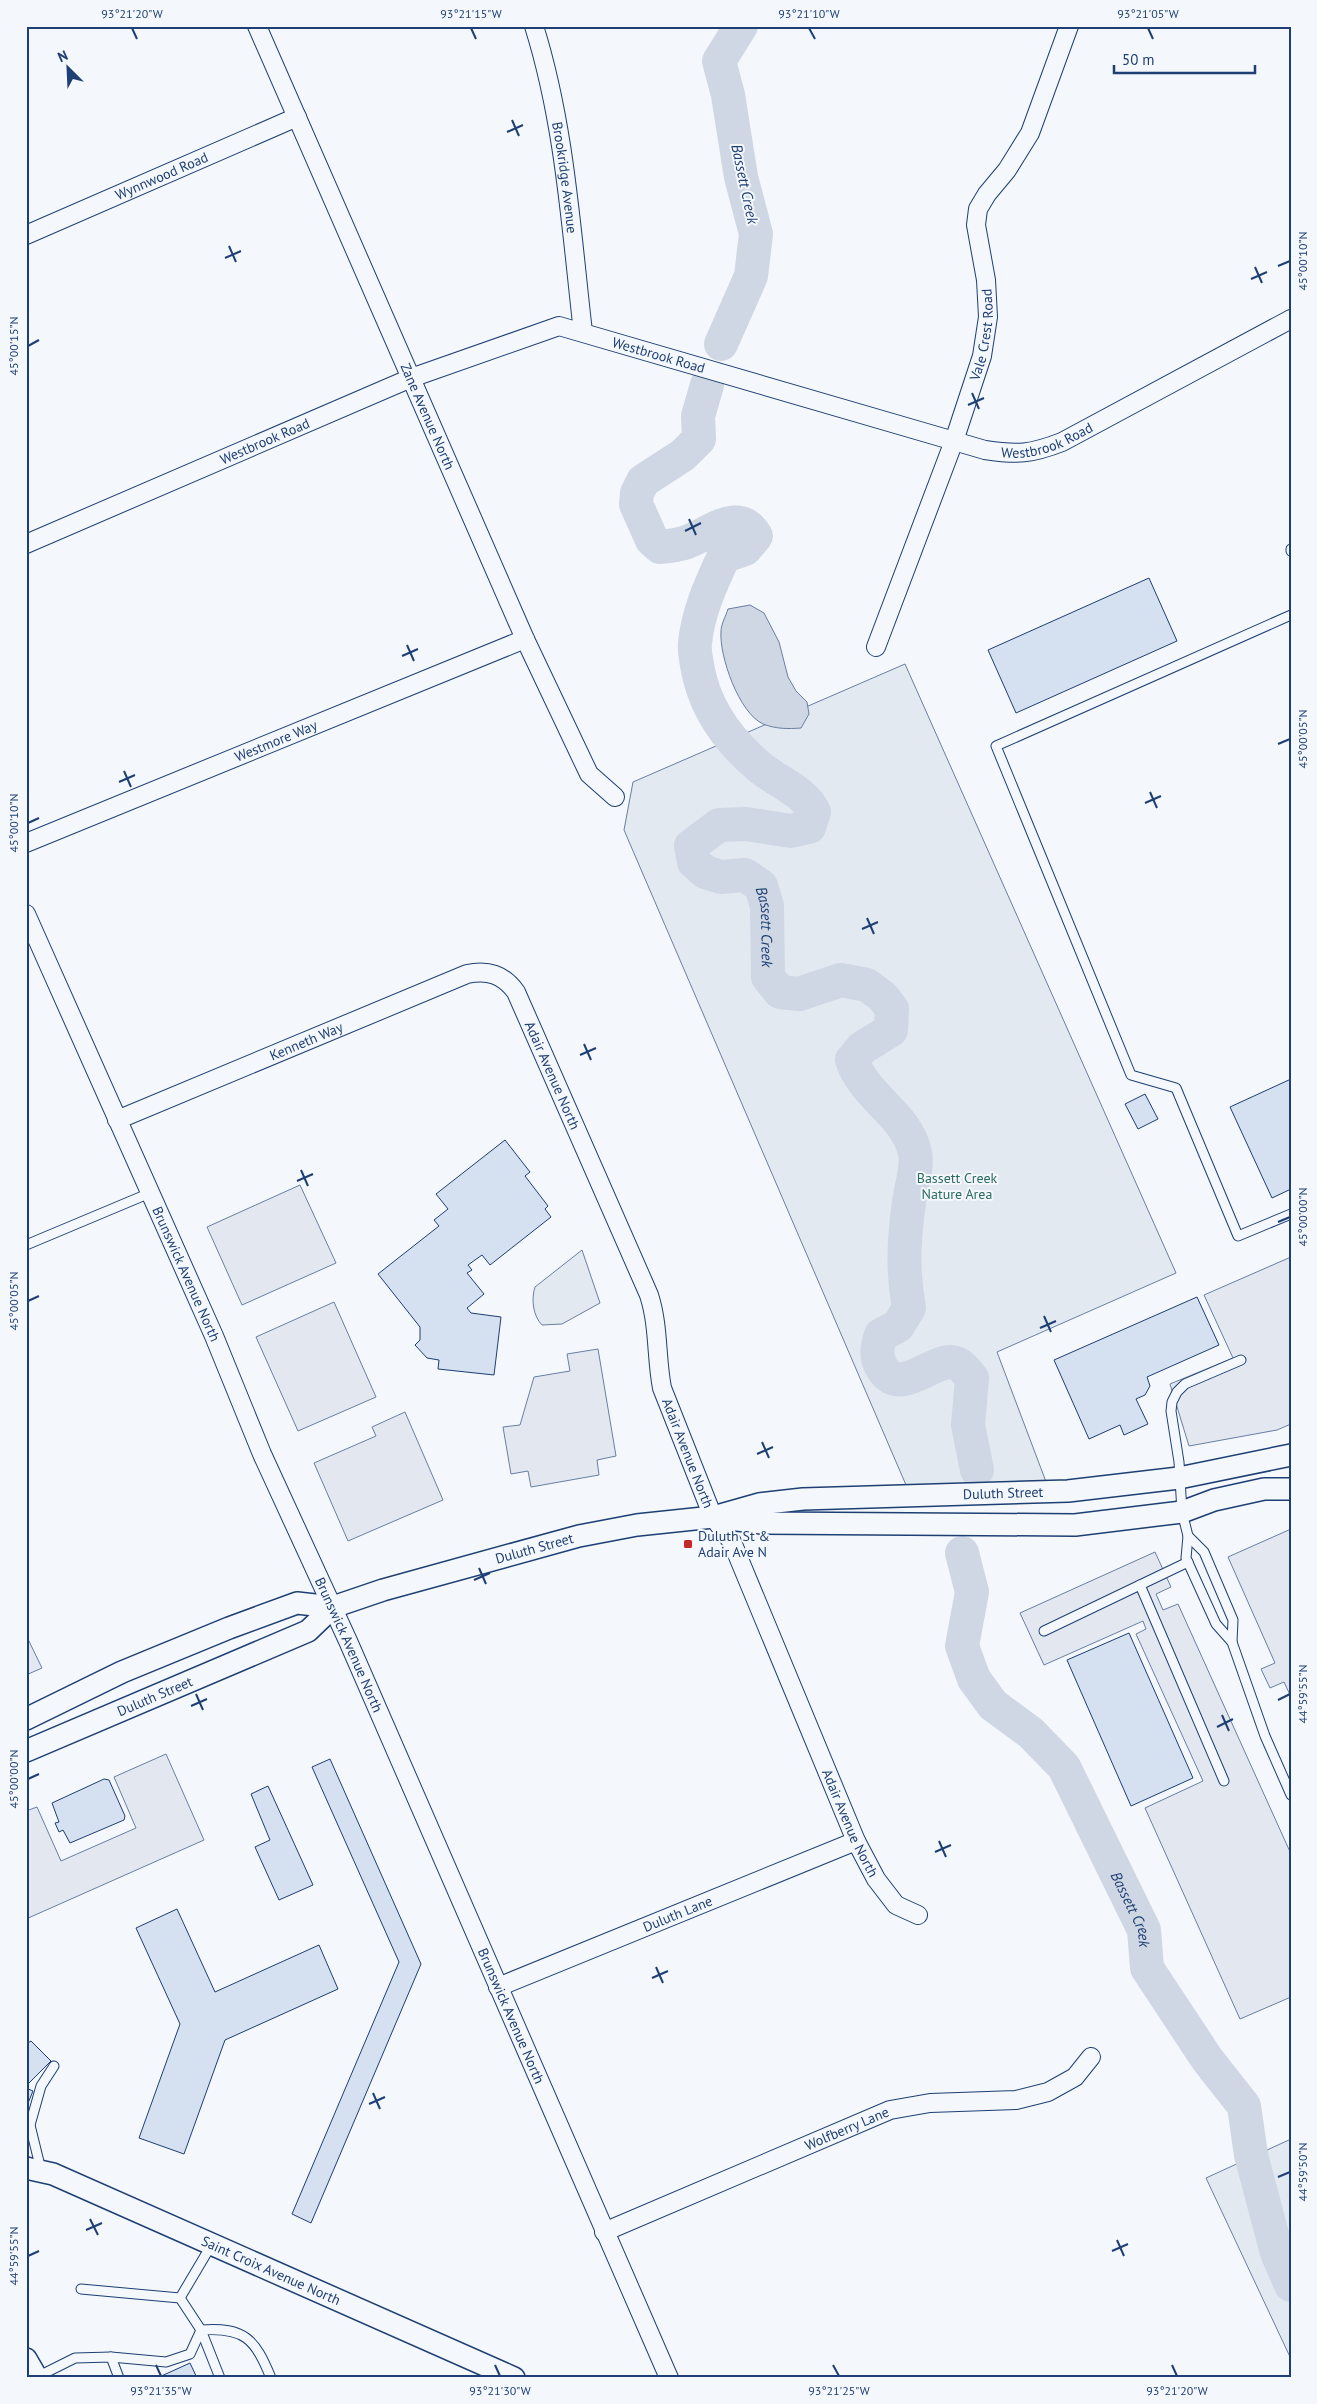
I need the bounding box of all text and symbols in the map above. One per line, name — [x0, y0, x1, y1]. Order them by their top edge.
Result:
text: 93°21'20"W — [101, 6, 163, 21]
text: 93°21'15"W — [440, 6, 502, 21]
text: 93°21'10"W — [778, 6, 840, 21]
text: 93°21'05"W — [1117, 6, 1179, 21]
north arrow — [42, 42, 92, 92]
scale bar — [1114, 42, 1256, 74]
text: N — [55, 46, 71, 66]
text: 50 m — [1122, 50, 1155, 69]
street label: Brookridge Avenue — [548, 120, 581, 234]
water label: Bassett Creek — [727, 142, 763, 227]
street label: Wynnwood Road — [113, 148, 211, 204]
text: 45°00'10"N — [1295, 231, 1310, 291]
street label: Vale Crest Road — [965, 288, 997, 384]
text: 45°00'15"N — [6, 316, 21, 376]
street label: Westbrook Road — [610, 333, 707, 377]
street label: Zane Avenue North — [396, 360, 459, 472]
street label: Westbrook Road — [217, 414, 312, 468]
street label: Westbrook Road — [1001, 418, 1096, 462]
text: 45°00'05"N — [1295, 709, 1310, 769]
street label: Westmore Way — [232, 716, 320, 766]
text: 45°00'10"N — [6, 793, 21, 853]
water label: Bassett Creek — [752, 884, 777, 969]
street label: Kenneth Way — [267, 1018, 346, 1064]
street label: Adair Avenue North — [521, 1018, 584, 1132]
park label: Bassett Creek Nature Area — [917, 1169, 998, 1203]
text: 45°00'00"N — [1295, 1187, 1310, 1247]
street label: Brunswick Avenue North — [148, 1203, 224, 1344]
text: 45°00'05"N — [6, 1271, 21, 1331]
street label: Adair Avenue North — [658, 1396, 718, 1511]
street label: Duluth Street — [963, 1483, 1044, 1503]
place label: Duluth St & Adair Ave N — [698, 1527, 770, 1561]
street label: Duluth Street — [493, 1529, 576, 1568]
marker: Duluth St & Adair Ave N — [682, 1538, 694, 1550]
street label: Brunswick Avenue North — [311, 1574, 387, 1715]
text: 44°59'55"N — [1295, 1664, 1310, 1724]
street label: Duluth Street — [114, 1672, 196, 1720]
text: 45°00'00"N — [6, 1749, 21, 1809]
street label: Adair Avenue North — [818, 1766, 882, 1880]
water label: Bassett Creek — [1107, 1868, 1155, 1949]
street label: Duluth Lane — [640, 1892, 715, 1936]
street label: Brunswick Avenue North — [474, 1945, 549, 2086]
street label: Wolfberry Lane — [802, 2103, 892, 2154]
text: 44°59'50"N — [1295, 2142, 1310, 2202]
text: 44°59'55"N — [6, 2226, 21, 2286]
street label: Saint Croix Avenue North — [199, 2232, 343, 2309]
text: 93°21'35"W — [130, 2383, 192, 2398]
text: 93°21'30"W — [469, 2383, 531, 2398]
text: 93°21'25"W — [808, 2383, 870, 2398]
text: 93°21'20"W — [1146, 2383, 1208, 2398]

